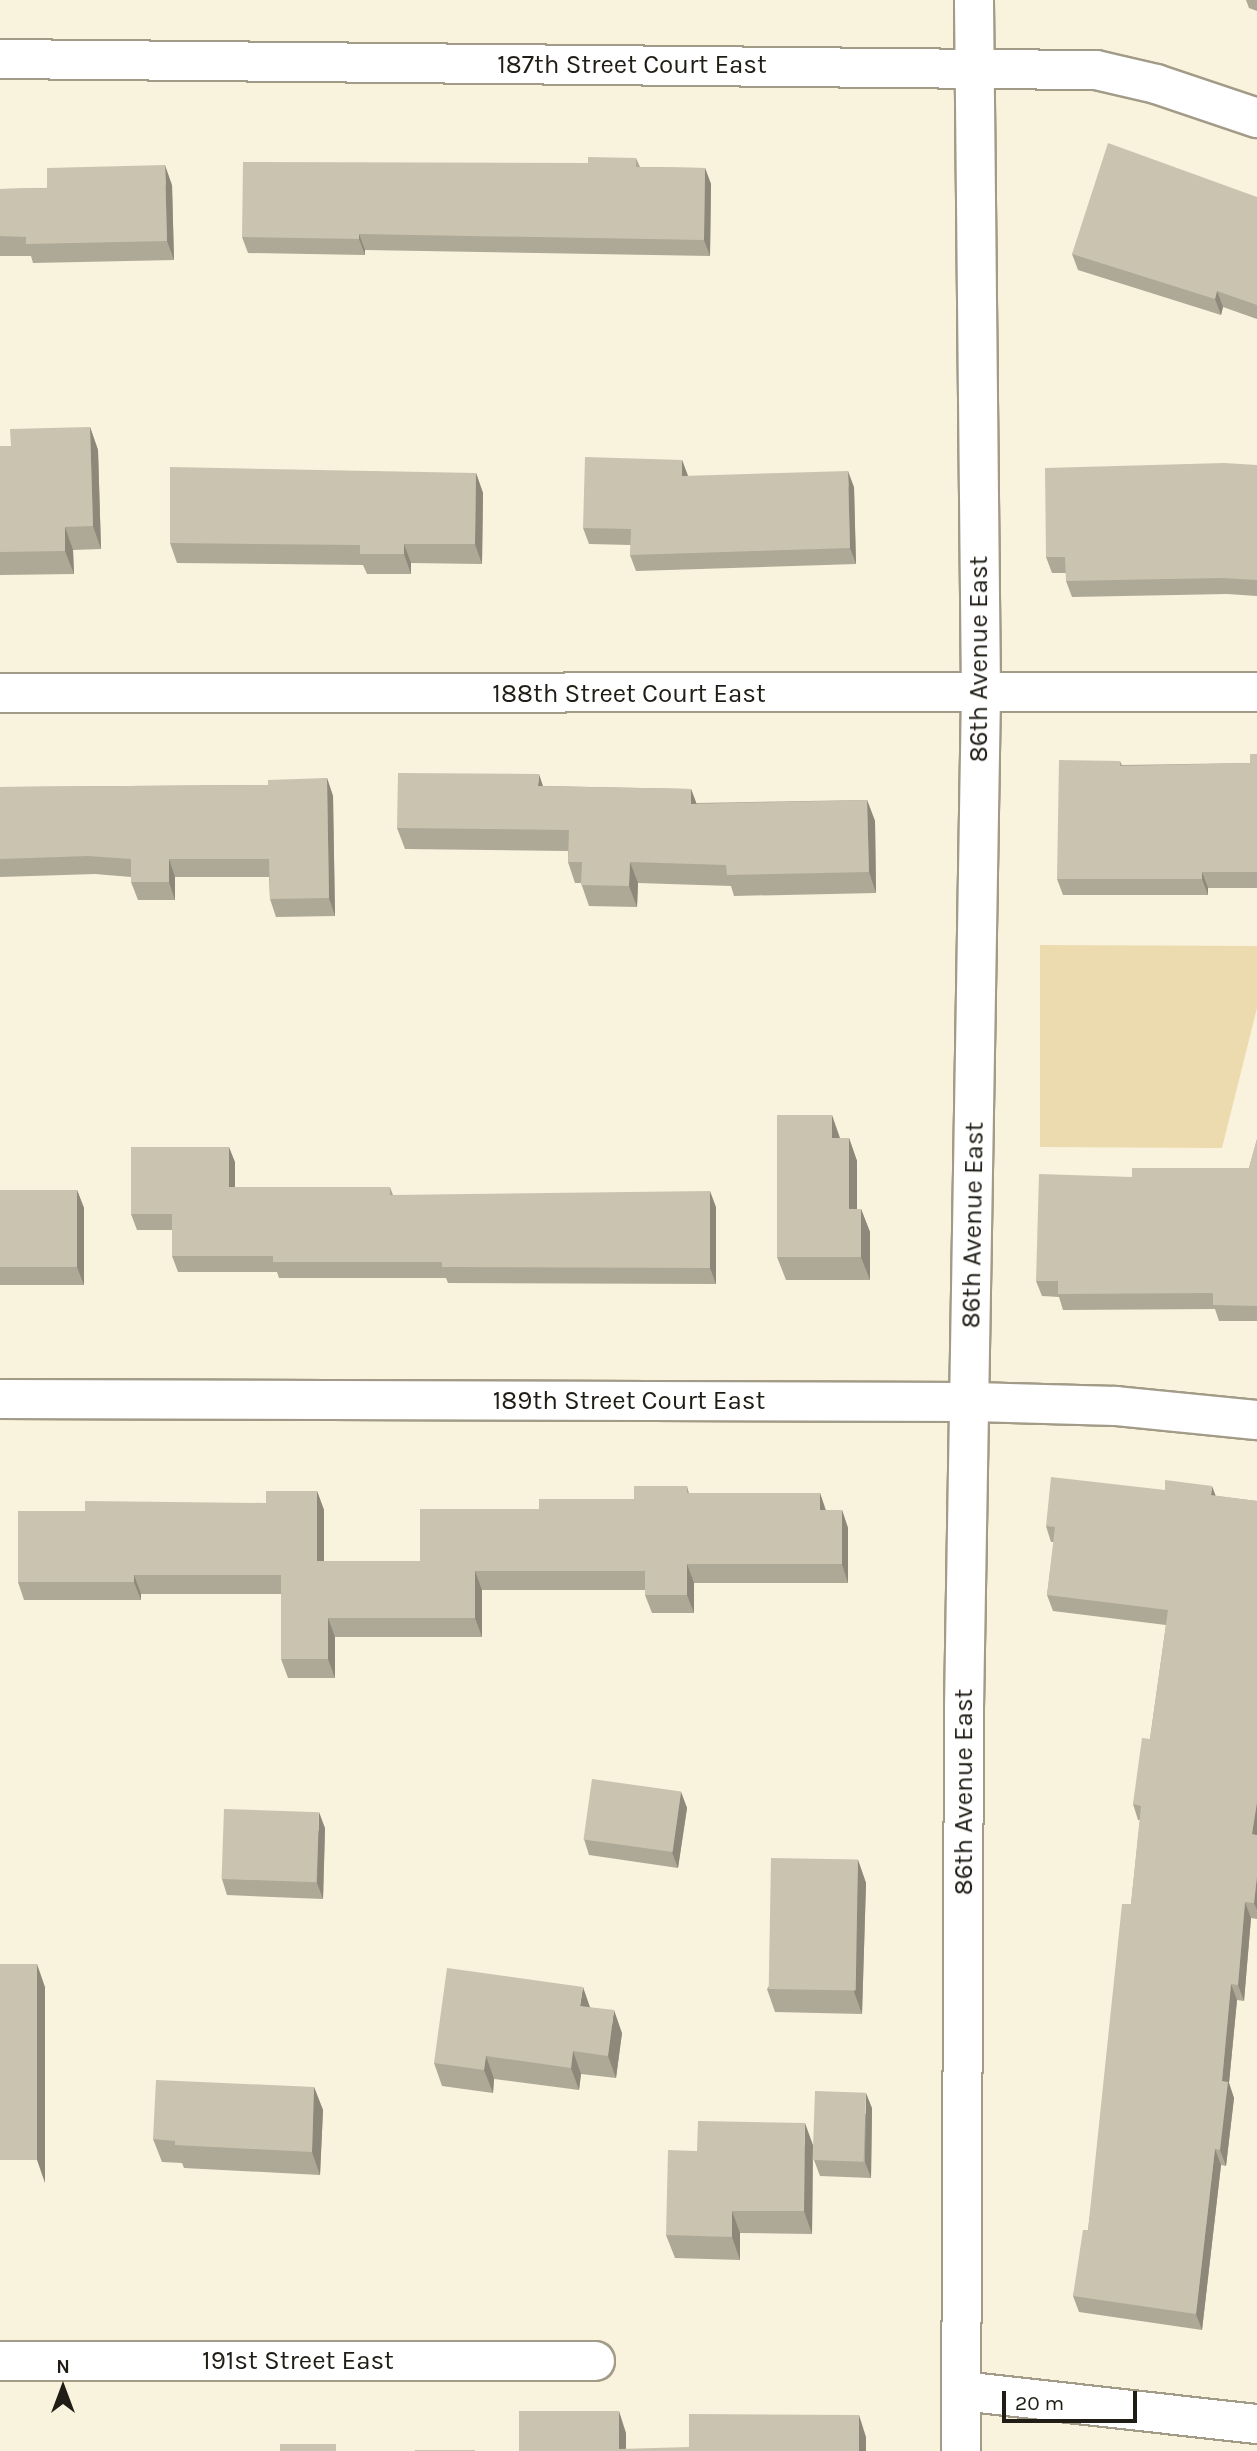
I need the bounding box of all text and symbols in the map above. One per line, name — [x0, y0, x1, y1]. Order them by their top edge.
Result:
street label: 187th Street Court East — [497, 49, 767, 81]
street label: 86th Avenue East — [963, 556, 995, 762]
street label: 188th Street Court East — [492, 678, 766, 710]
street label: 86th Avenue East — [956, 1121, 990, 1329]
street label: 189th Street Court East — [493, 1385, 765, 1417]
street label: 86th Avenue East — [948, 1689, 980, 1895]
street label: 191st Street East — [202, 2345, 394, 2377]
north arrow — [28, 2353, 98, 2423]
text: N — [56, 2356, 70, 2378]
scale bar — [1005, 2378, 1140, 2422]
text: 20 m — [1015, 2391, 1064, 2415]

